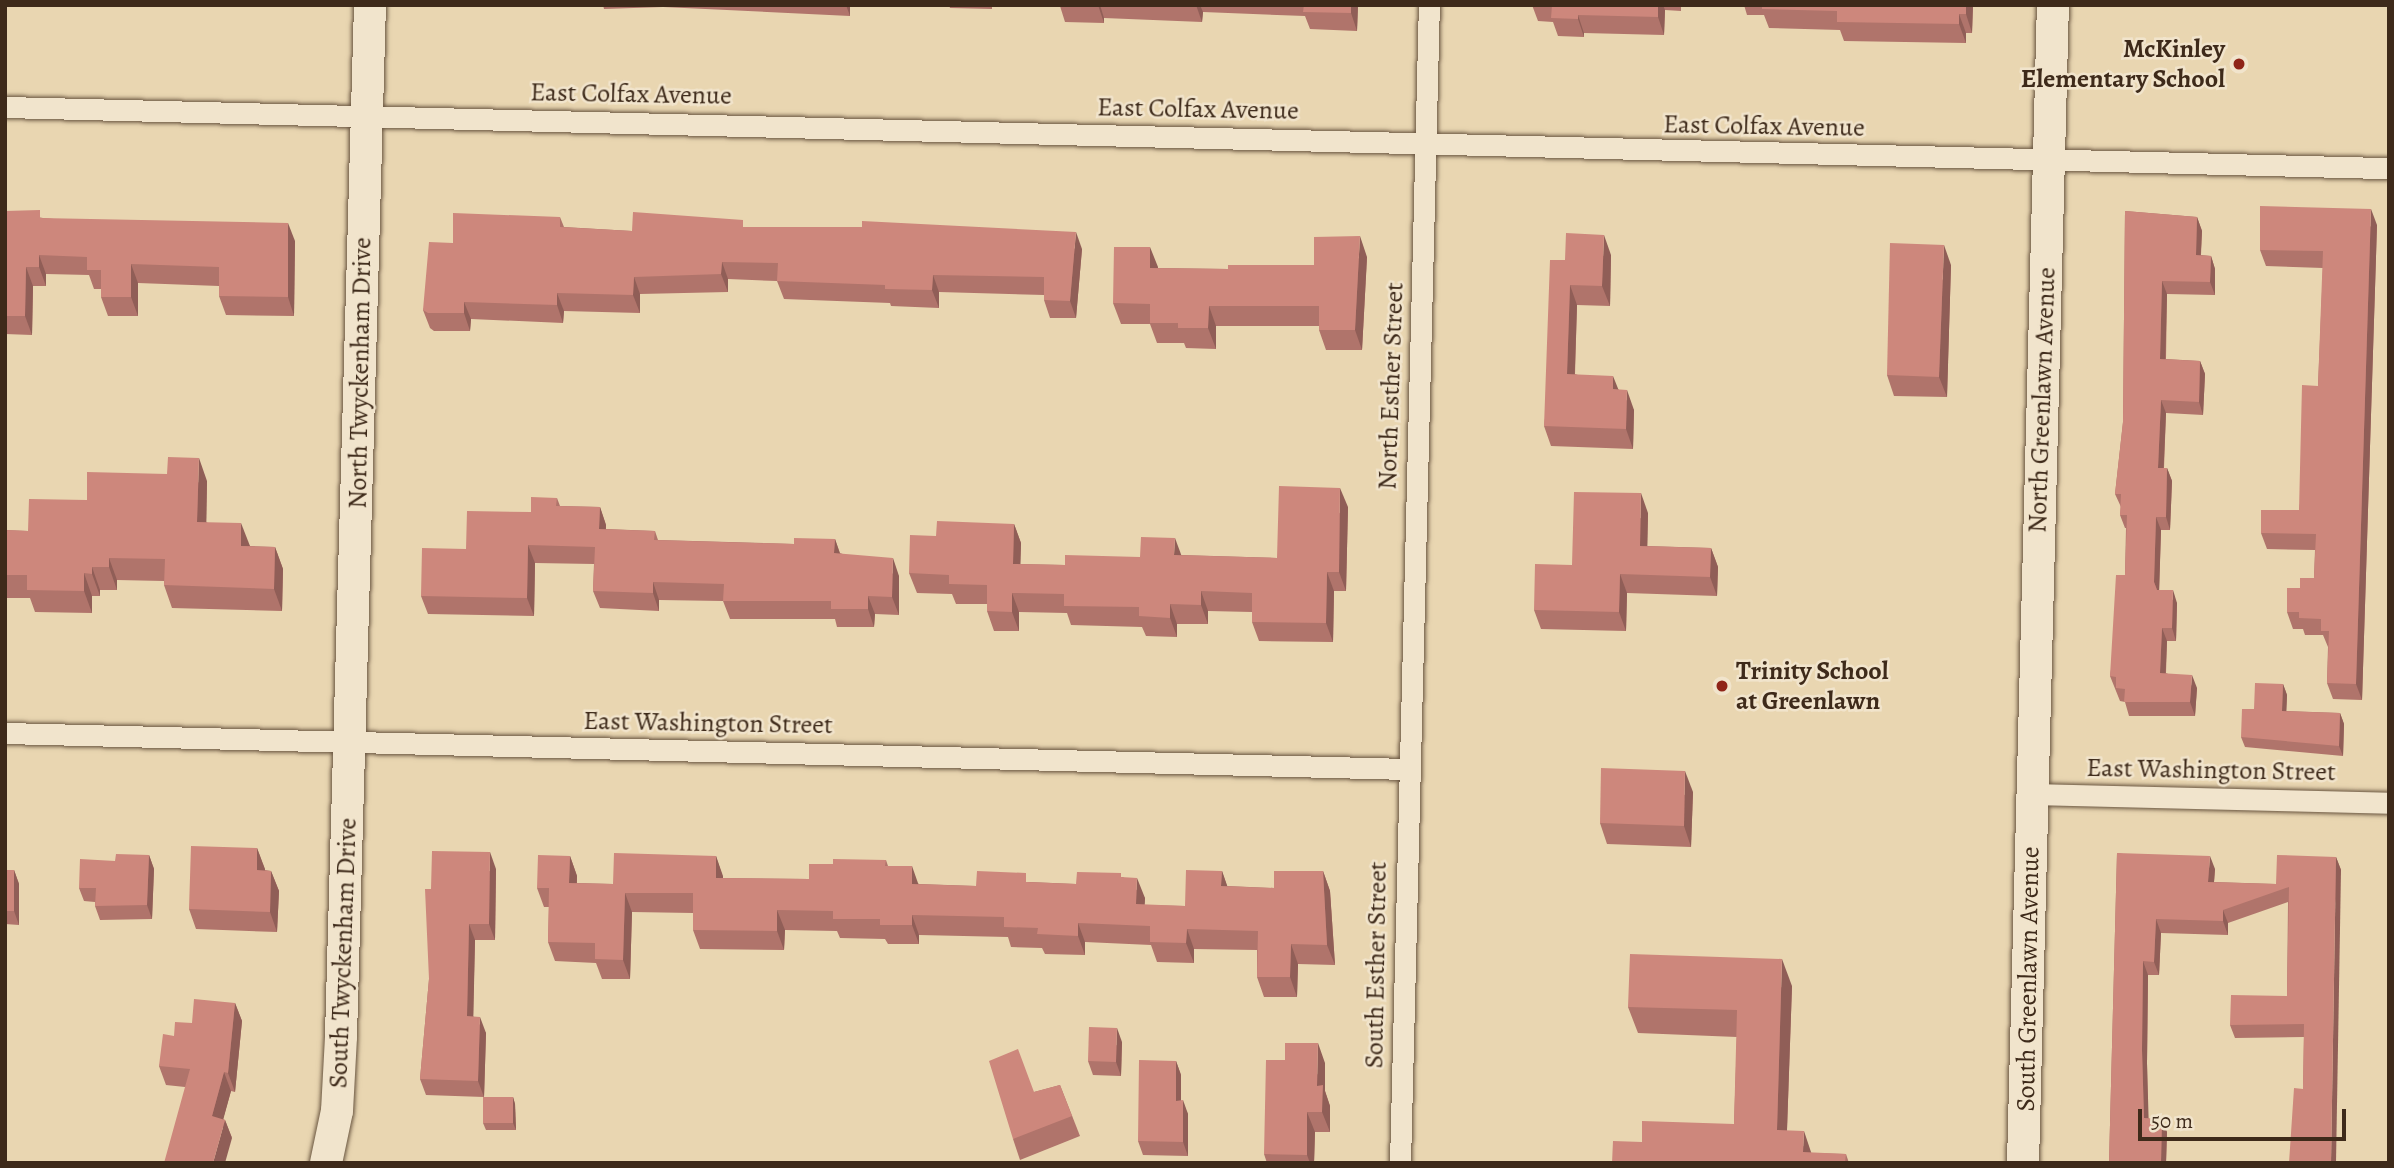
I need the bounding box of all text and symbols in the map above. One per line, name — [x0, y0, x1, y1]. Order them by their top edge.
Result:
place label: McKinley Elementary School — [2021, 33, 2225, 94]
marker: McKinley Elementary School — [2231, 56, 2247, 72]
street label: East Colfax Avenue — [530, 77, 732, 111]
street label: East Colfax Avenue — [1097, 92, 1299, 126]
street label: East Colfax Avenue — [1663, 109, 1865, 143]
street label: North Twyckenham Drive — [342, 237, 378, 509]
street label: North Greenlawn Avenue — [2022, 267, 2062, 533]
street label: North Esther Street — [1372, 282, 1410, 490]
place label: Trinity School at Greenlawn — [1736, 655, 1889, 716]
marker: Trinity School at Greenlawn — [1714, 678, 1730, 694]
street label: East Washington Street — [583, 705, 833, 741]
street label: East Washington Street — [2086, 752, 2336, 788]
street label: South Twyckenham Drive — [323, 817, 363, 1089]
street label: South Greenlawn Avenue — [2010, 846, 2046, 1112]
street label: South Esther Street — [1359, 861, 1393, 1069]
scale bar — [2142, 1094, 2350, 1138]
text: 50 m — [2151, 1107, 2193, 1135]

